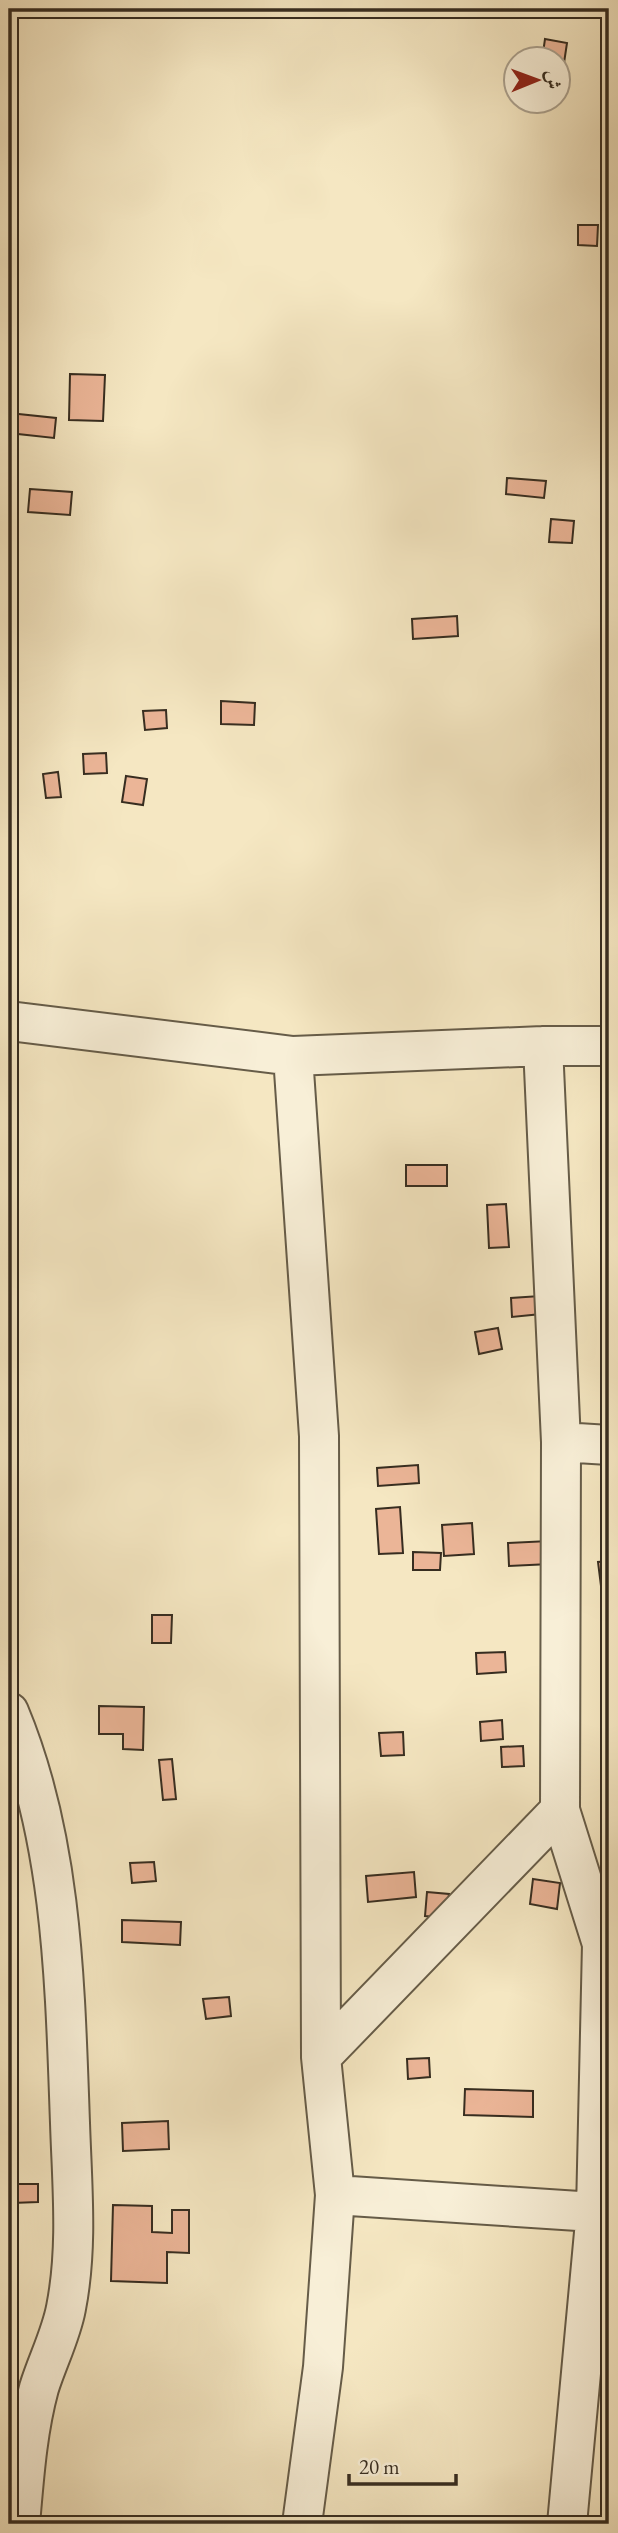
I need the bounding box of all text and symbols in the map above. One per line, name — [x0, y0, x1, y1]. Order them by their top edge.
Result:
north arrow — [503, 46, 572, 116]
text: ش — [541, 70, 566, 89]
scale bar — [349, 2442, 455, 2486]
text: 20 m — [359, 2453, 400, 2480]

